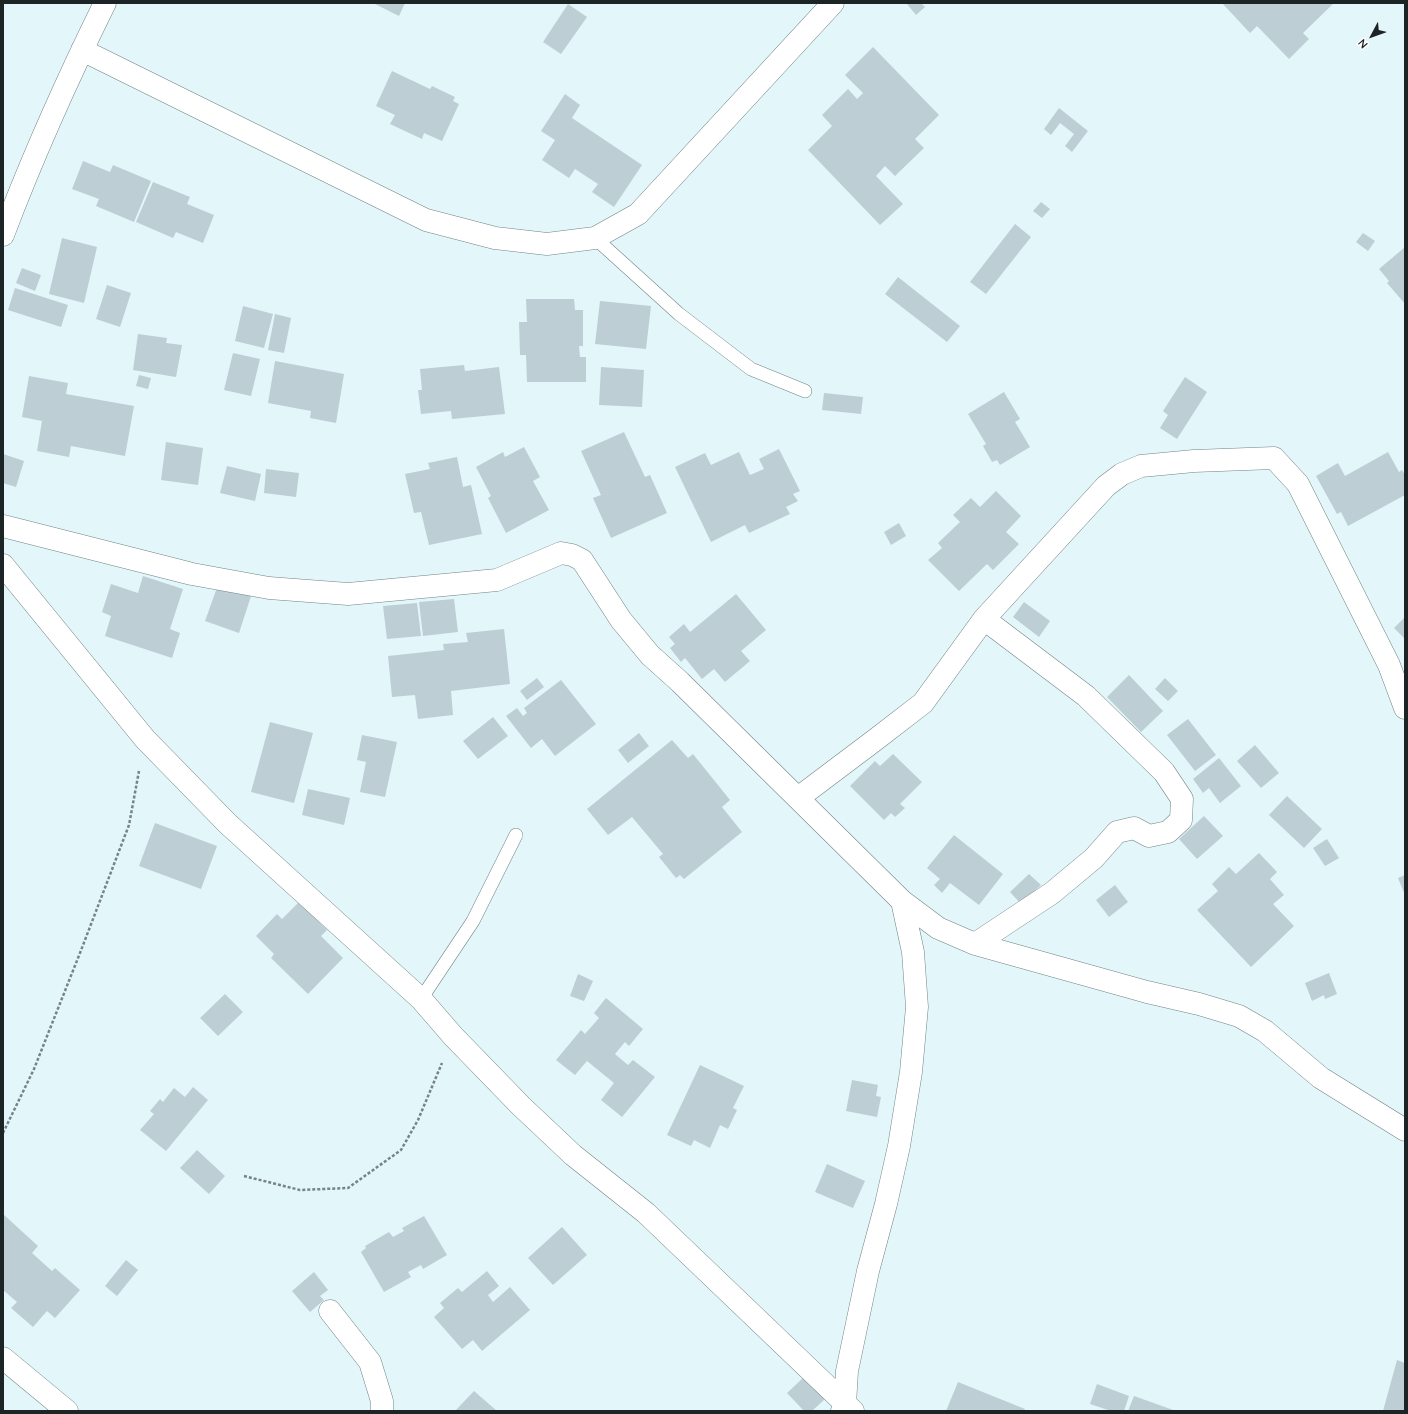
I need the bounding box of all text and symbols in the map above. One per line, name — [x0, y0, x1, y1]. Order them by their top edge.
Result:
north arrow — [1352, 16, 1392, 56]
text: N — [1355, 36, 1371, 52]

